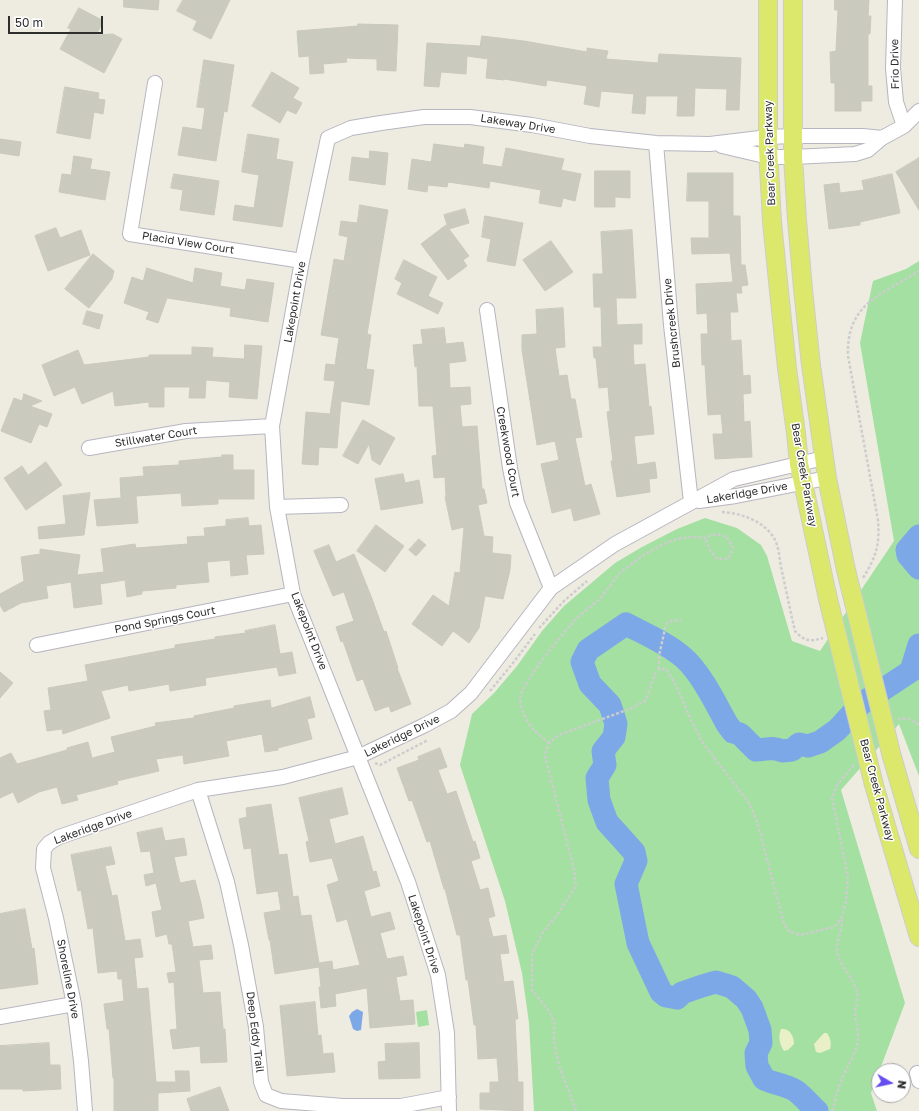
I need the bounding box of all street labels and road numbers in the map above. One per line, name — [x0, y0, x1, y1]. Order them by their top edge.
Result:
street label: Frio Drive — [888, 39, 902, 89]
street label: Bear Creek Parkway — [762, 100, 778, 206]
street label: Lakeway Drive — [480, 112, 556, 136]
street label: Placid View Court — [141, 229, 235, 257]
street label: Lakepoint Drive — [281, 260, 309, 344]
street label: Brushcreek Drive — [661, 278, 683, 368]
street label: Creekwood Court — [494, 406, 522, 498]
street label: Bear Creek Parkway — [788, 422, 820, 528]
street label: Stillwater Court — [114, 424, 198, 450]
street label: Lakeridge Drive — [705, 479, 789, 507]
street label: Lakepoint Drive — [288, 590, 330, 672]
street label: Pond Springs Court — [113, 604, 217, 636]
street label: Lakeridge Drive — [362, 712, 442, 760]
street label: Bear Creek Parkway — [857, 738, 897, 842]
street label: Lakeridge Drive — [52, 807, 134, 847]
street label: Lakepoint Drive — [405, 893, 443, 975]
street label: Shoreline Drive — [54, 938, 82, 1020]
street label: Deep Eddy Trail — [243, 991, 267, 1073]

